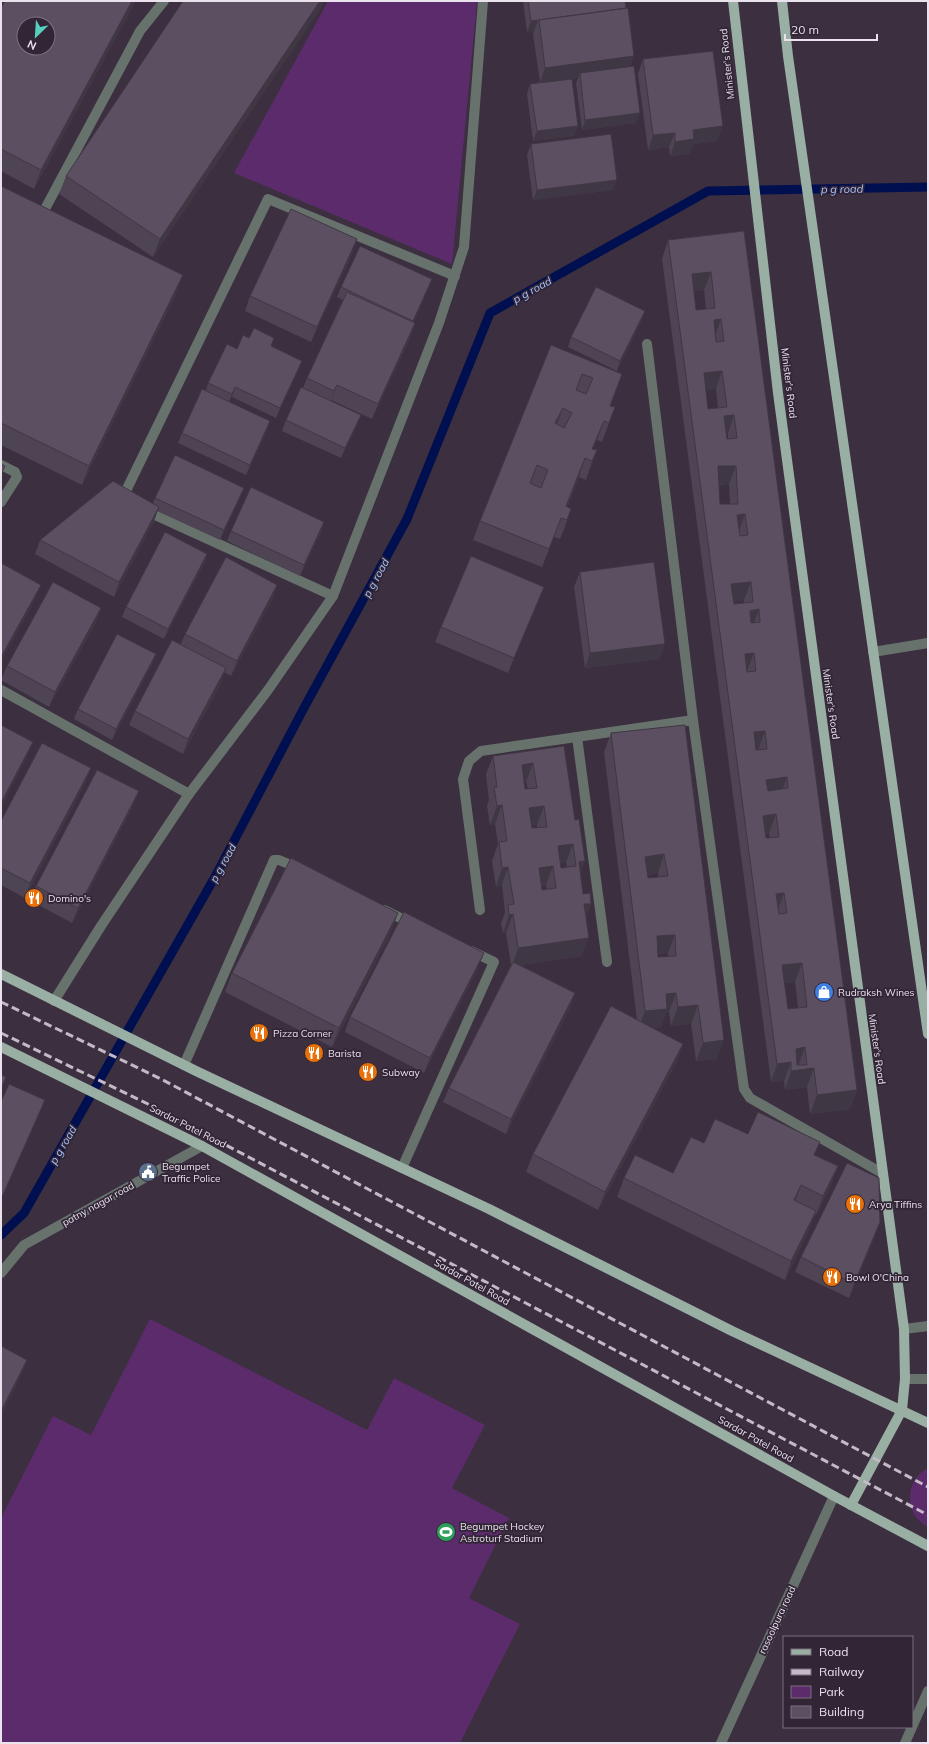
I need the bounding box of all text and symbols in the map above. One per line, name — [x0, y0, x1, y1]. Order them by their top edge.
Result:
north arrow — [16, 16, 56, 56]
scale bar — [785, 16, 877, 42]
text: 20 m — [791, 22, 819, 37]
street label: Minister's Road — [717, 28, 737, 100]
text: N — [25, 37, 38, 53]
water label: p g road — [821, 182, 864, 196]
water label: p g road — [510, 273, 554, 306]
street label: Minister's Road — [778, 347, 800, 419]
water label: p g road — [360, 556, 392, 600]
street label: Minister's Road — [820, 668, 842, 740]
water label: p g road — [207, 841, 240, 885]
restaurant icon: Domino's — [23, 887, 45, 909]
place label: Domino's — [48, 892, 91, 905]
shop icon: Rudraksh Wines — [813, 981, 835, 1003]
place label: Rudraksh Wines — [838, 986, 915, 999]
street label: Minister's Road — [866, 1013, 888, 1085]
restaurant icon: Pizza Corner — [248, 1022, 270, 1044]
place label: Pizza Corner — [273, 1027, 332, 1040]
restaurant icon: Barista — [303, 1042, 325, 1064]
place label: Barista — [328, 1047, 361, 1060]
restaurant icon: Subway — [357, 1061, 379, 1083]
place label: Subway — [382, 1066, 420, 1079]
street label: Sardar Patel Road — [147, 1101, 229, 1151]
water label: p g road — [46, 1123, 80, 1167]
place label: Begumpet Traffic Police — [162, 1160, 220, 1185]
public building icon: Begumpet Traffic Police — [137, 1161, 159, 1183]
street label: patny nagar road — [60, 1179, 136, 1229]
restaurant icon: Arya Tiffins — [844, 1193, 866, 1215]
place label: Arya Tiffins — [869, 1198, 922, 1211]
street label: Sardar Patel Road — [432, 1256, 512, 1308]
restaurant icon: Bowl O'China — [821, 1266, 843, 1288]
place label: Bowl O'China — [846, 1271, 909, 1284]
street label: Sardar Patel Road — [716, 1413, 796, 1465]
place label: Begumpet Hockey Astroturf Stadium — [460, 1520, 545, 1545]
sports icon: Begumpet Hockey Astroturf Stadium — [435, 1521, 457, 1543]
street label: rasoolpura road — [756, 1584, 798, 1656]
legend — [783, 1636, 913, 1728]
text: Road — [819, 1644, 848, 1659]
text: Railway — [819, 1664, 865, 1679]
text: Park — [819, 1684, 845, 1699]
text: Building — [819, 1704, 864, 1719]

